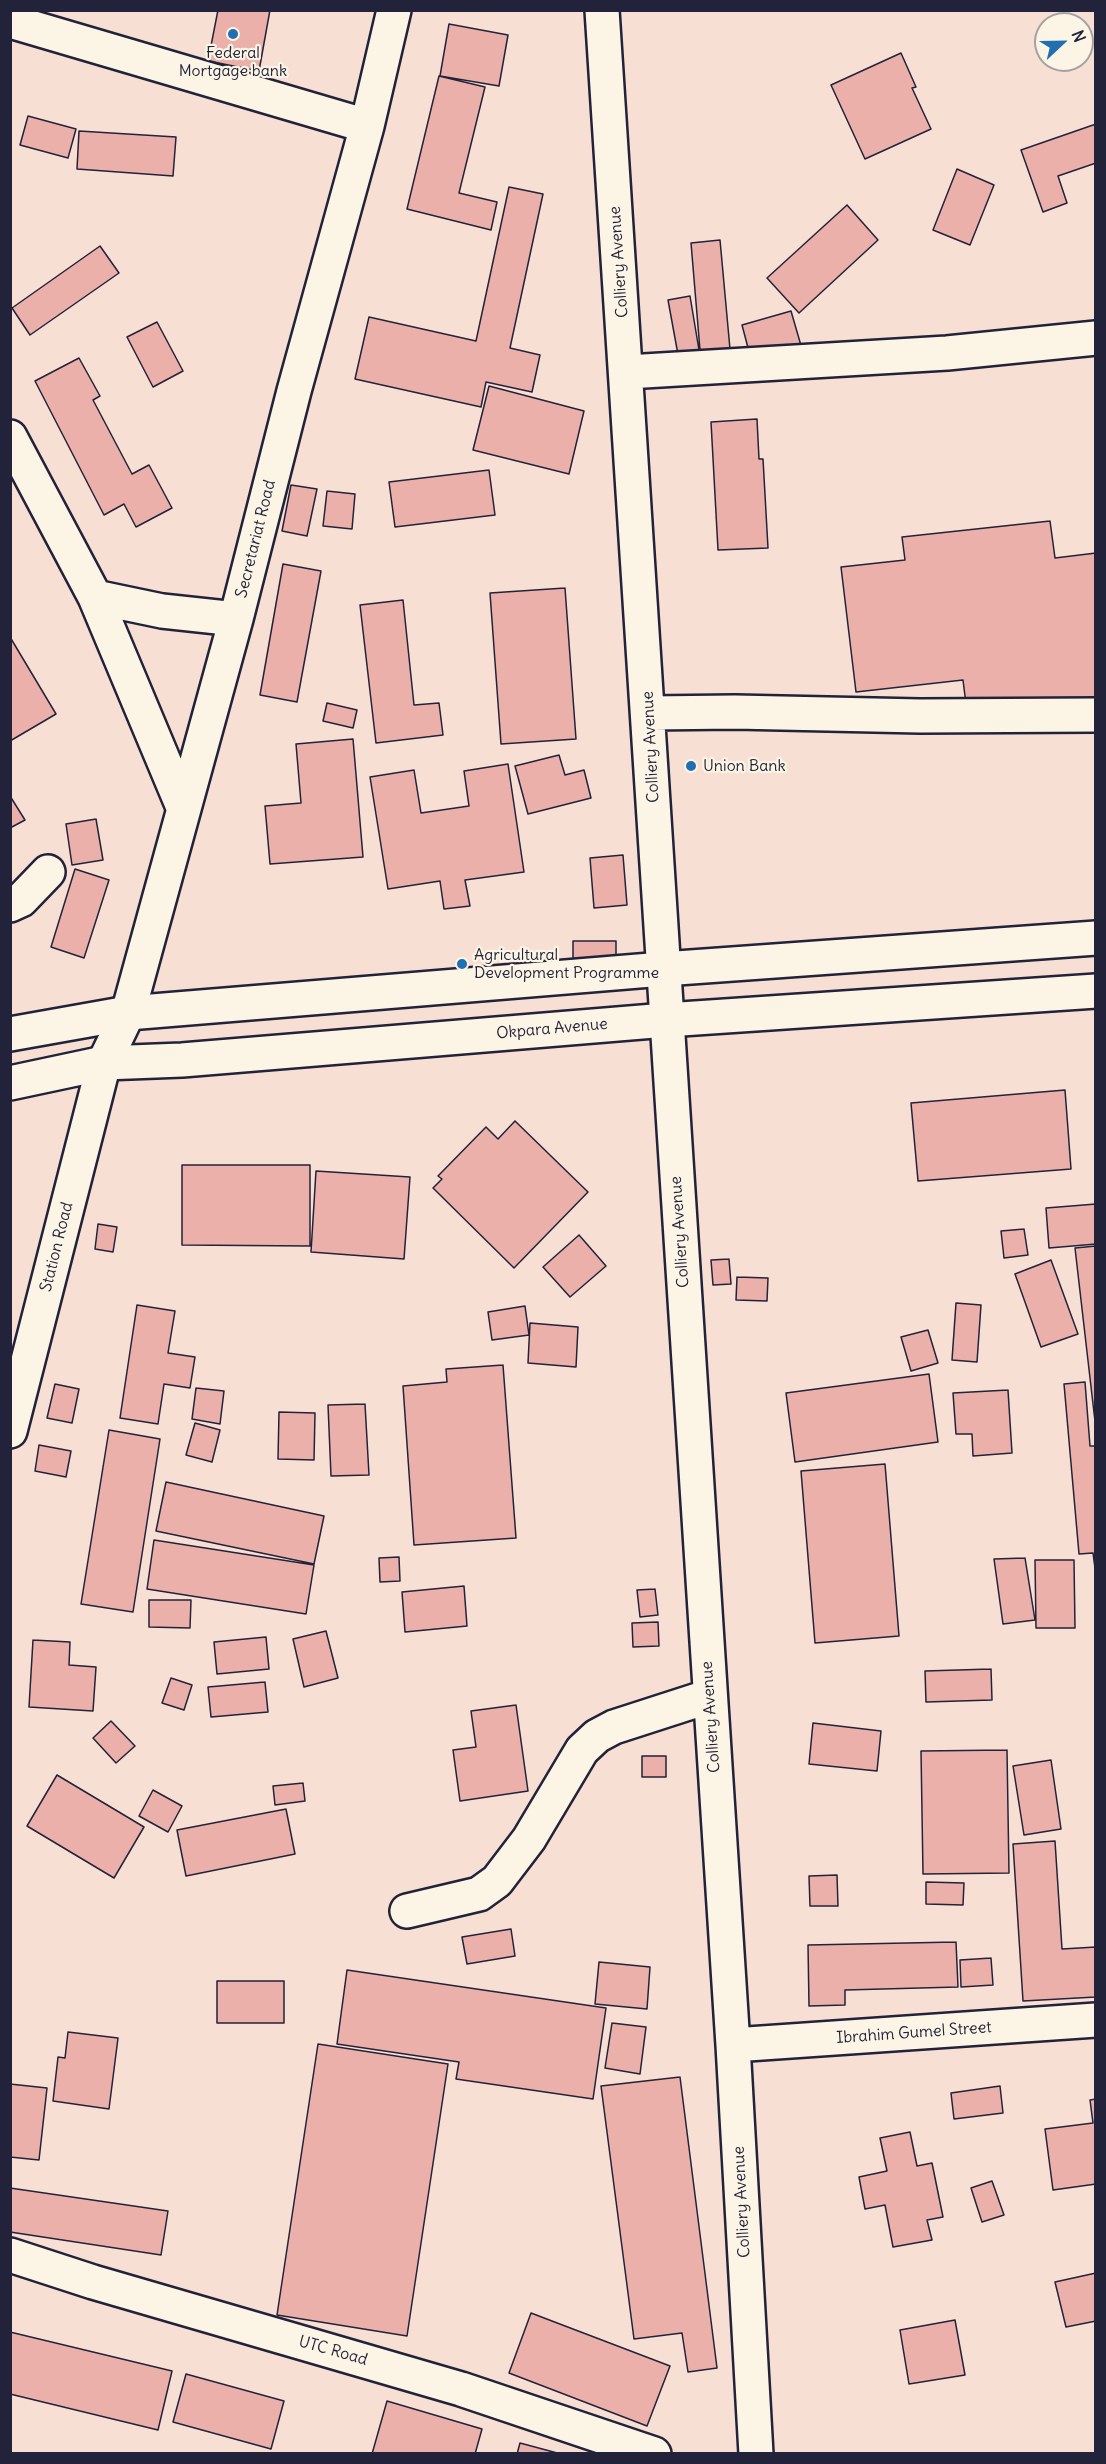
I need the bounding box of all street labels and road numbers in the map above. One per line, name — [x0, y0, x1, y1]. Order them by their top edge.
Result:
street label: Colliery Avenue — [606, 206, 632, 318]
street label: Secretariat Road — [232, 478, 280, 600]
street label: Colliery Avenue — [638, 691, 664, 803]
street label: Okpara Avenue — [496, 1015, 608, 1043]
street label: Colliery Avenue — [667, 1176, 693, 1288]
street label: Station Road — [37, 1200, 77, 1294]
street label: Colliery Avenue — [698, 1661, 724, 1773]
street label: Ibrahim Gumel Street — [836, 2018, 992, 2048]
street label: Colliery Avenue — [729, 2146, 755, 2258]
street label: UTC Road — [296, 2332, 370, 2370]

